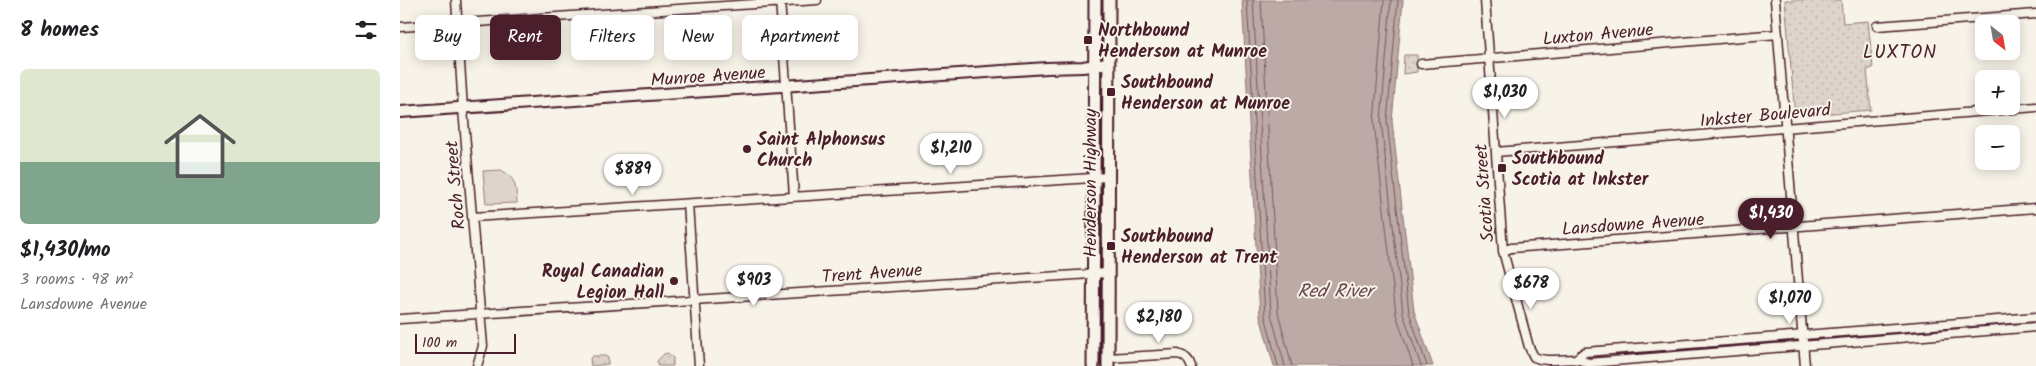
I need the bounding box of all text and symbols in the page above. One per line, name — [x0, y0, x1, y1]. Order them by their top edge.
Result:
text: 8 homes — [20, 14, 99, 47]
chip: Buy — [415, 15, 480, 60]
chip: Rent — [490, 15, 561, 60]
chip: Filters — [571, 15, 654, 60]
chip: New — [664, 15, 732, 60]
chip: Apartment — [742, 15, 858, 60]
north arrow — [1975, 15, 2020, 60]
map controls — [1975, 15, 2020, 170]
icon: filters — [352, 16, 380, 44]
street label: Luxton Avenue — [1542, 16, 1655, 55]
place label: Northbound Henderson at Munroe — [1098, 17, 1267, 67]
marker: Northbound Henderson at Munroe — [1082, 34, 1094, 46]
district label: LUXTON — [1863, 38, 1937, 68]
street label: Munroe Avenue — [650, 59, 766, 96]
place label: Southbound Henderson at Munroe — [1121, 69, 1290, 119]
button: + — [1975, 70, 2020, 115]
pin: $1,030 — [1464, 76, 1546, 119]
text: $1,030 — [1483, 80, 1527, 105]
marker: Southbound Henderson at Munroe — [1105, 86, 1117, 98]
street label: Inkster Boulevard — [1698, 96, 1833, 137]
icon: home — [155, 101, 245, 191]
street label: Henderson Highway — [1077, 108, 1106, 257]
button: − — [1975, 125, 2020, 170]
place label: Saint Alphonsus Church — [757, 126, 886, 176]
pin: $1,210 — [910, 132, 992, 175]
text: $1,210 — [931, 136, 971, 161]
street label: Roch Street — [438, 138, 475, 231]
street label: Scotia Street — [1468, 142, 1503, 243]
marker: Saint Alphonsus Church — [741, 143, 753, 155]
place label: Southbound Scotia at Inkster — [1512, 145, 1650, 195]
pin: $889 — [603, 154, 663, 196]
text: $889 — [615, 157, 651, 182]
marker: Southbound Scotia at Inkster — [1496, 162, 1508, 174]
pin: $1,430 — [1730, 198, 1812, 240]
text: $1,430 — [1749, 201, 1793, 226]
street label: Lansdowne Avenue — [1561, 206, 1705, 245]
place label: Southbound Henderson at Trent — [1121, 223, 1278, 273]
text: $1,430/mo — [20, 234, 111, 267]
marker: Southbound Henderson at Trent — [1105, 240, 1117, 252]
street label: Trent Avenue — [821, 257, 923, 292]
place label: Royal Canadian Legion Hall — [542, 258, 664, 308]
pin: $903 — [724, 264, 784, 307]
text: 3 rooms · 98 m² — [20, 267, 133, 292]
text: $903 — [737, 268, 771, 293]
pin: $678 — [1501, 268, 1561, 310]
text: $678 — [1513, 271, 1549, 296]
marker: Royal Canadian Legion Hall — [668, 275, 680, 287]
water label: Red River — [1297, 277, 1376, 307]
pin: $1,070 — [1749, 282, 1831, 325]
text: $1,070 — [1769, 286, 1811, 311]
text: Lansdowne Avenue — [20, 292, 147, 317]
pin: $2,180 — [1118, 302, 1200, 344]
text: $2,180 — [1136, 305, 1182, 330]
scale bar — [415, 331, 516, 354]
text: 100 m — [422, 332, 457, 354]

